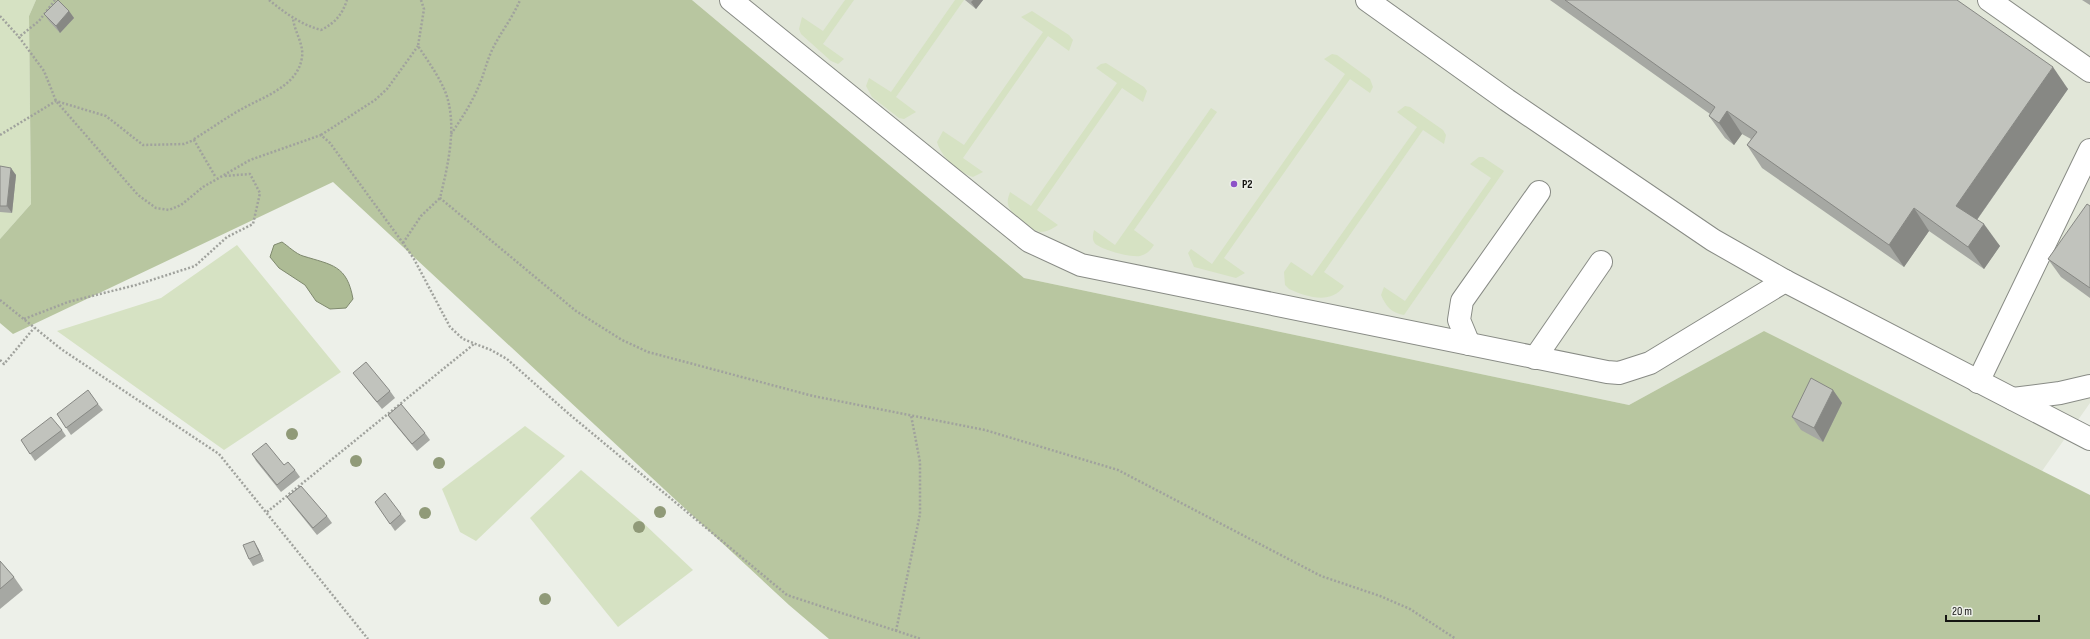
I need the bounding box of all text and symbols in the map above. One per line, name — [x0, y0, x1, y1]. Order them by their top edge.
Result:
place label: P2 — [1242, 177, 1253, 192]
marker: P2 — [1229, 179, 1239, 189]
scale bar — [1946, 597, 2039, 623]
text: 20 m — [1952, 604, 1972, 619]

